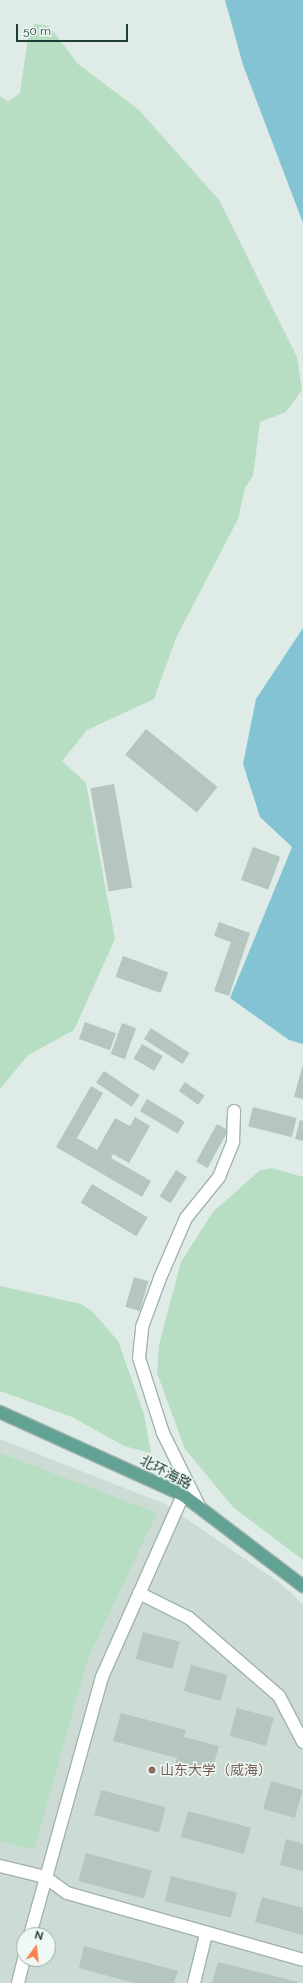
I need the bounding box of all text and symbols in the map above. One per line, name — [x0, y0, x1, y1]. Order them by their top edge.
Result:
scale bar — [18, 16, 130, 42]
text: 50 m — [23, 24, 51, 38]
street label: 北环海路 — [137, 1452, 195, 1492]
place label: 山东大学（威海） — [160, 1762, 272, 1778]
marker: 山东大学（威海） — [147, 1765, 157, 1775]
north arrow — [16, 1927, 56, 1967]
text: N — [33, 1929, 45, 1943]

